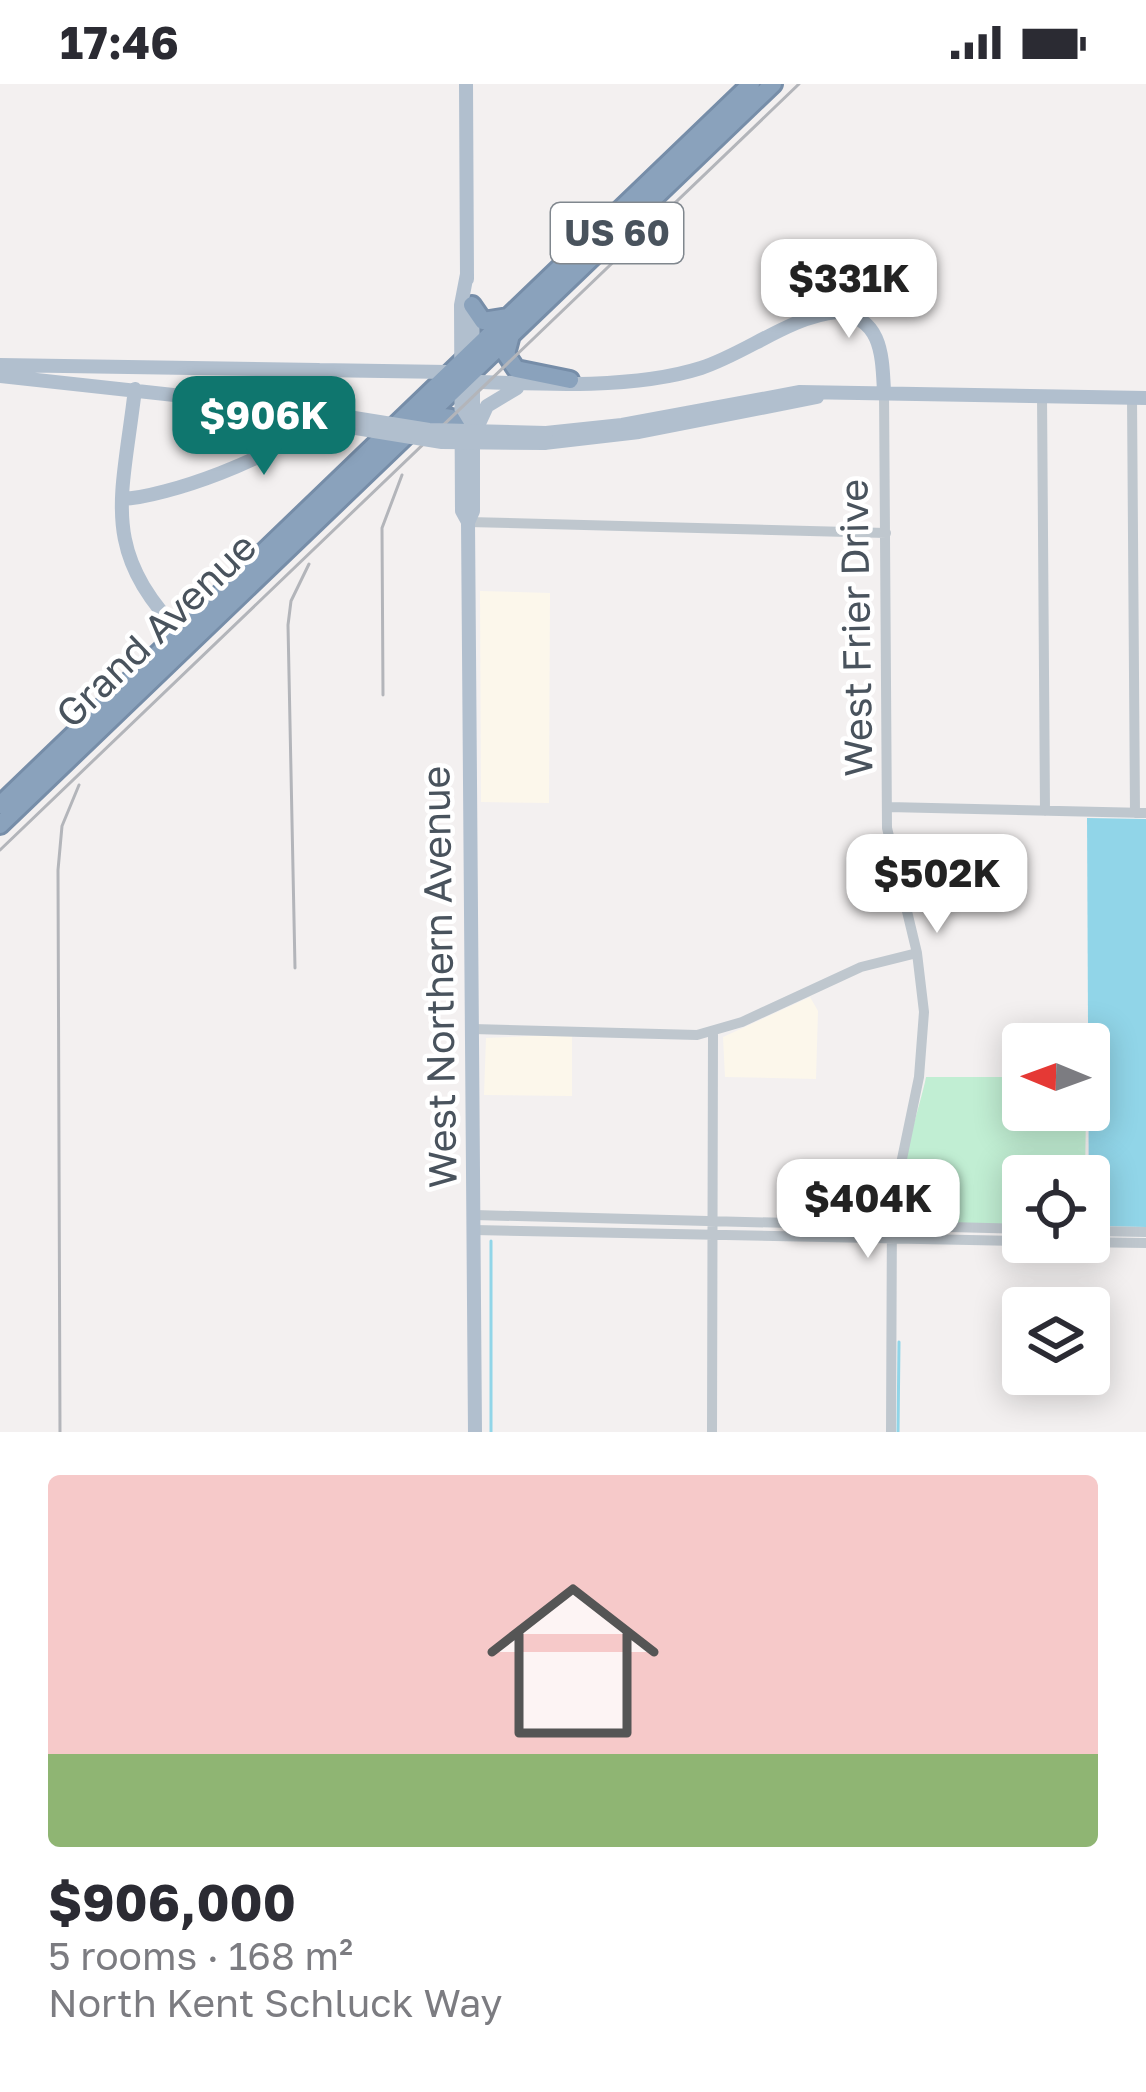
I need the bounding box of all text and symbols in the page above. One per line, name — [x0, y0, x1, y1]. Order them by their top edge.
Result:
text: 17:46 — [60, 15, 179, 69]
road number: US 60 — [551, 203, 683, 263]
pin: $331K — [765, 239, 933, 341]
text: $331K — [788, 254, 910, 301]
pin: $906K — [180, 376, 348, 478]
text: $906K — [199, 391, 329, 438]
street label: West Frier Drive — [829, 479, 882, 777]
street label: Grand Avenue — [46, 523, 265, 737]
street label: West Northern Avenue — [411, 765, 466, 1189]
pin: $502K — [853, 834, 1021, 936]
text: $502K — [873, 849, 1001, 896]
north arrow — [1002, 1023, 1110, 1131]
map controls — [1002, 1023, 1110, 1395]
button: locate — [1002, 1155, 1110, 1263]
pin: $404K — [784, 1159, 952, 1261]
text: $404K — [804, 1174, 932, 1221]
button: layers — [1002, 1287, 1110, 1395]
icon: home — [465, 1553, 681, 1769]
text: $906,000 — [48, 1871, 296, 1932]
text: 5 rooms · 168 m² — [48, 1932, 353, 1979]
text: North Kent Schluck Way — [48, 1979, 502, 2026]

